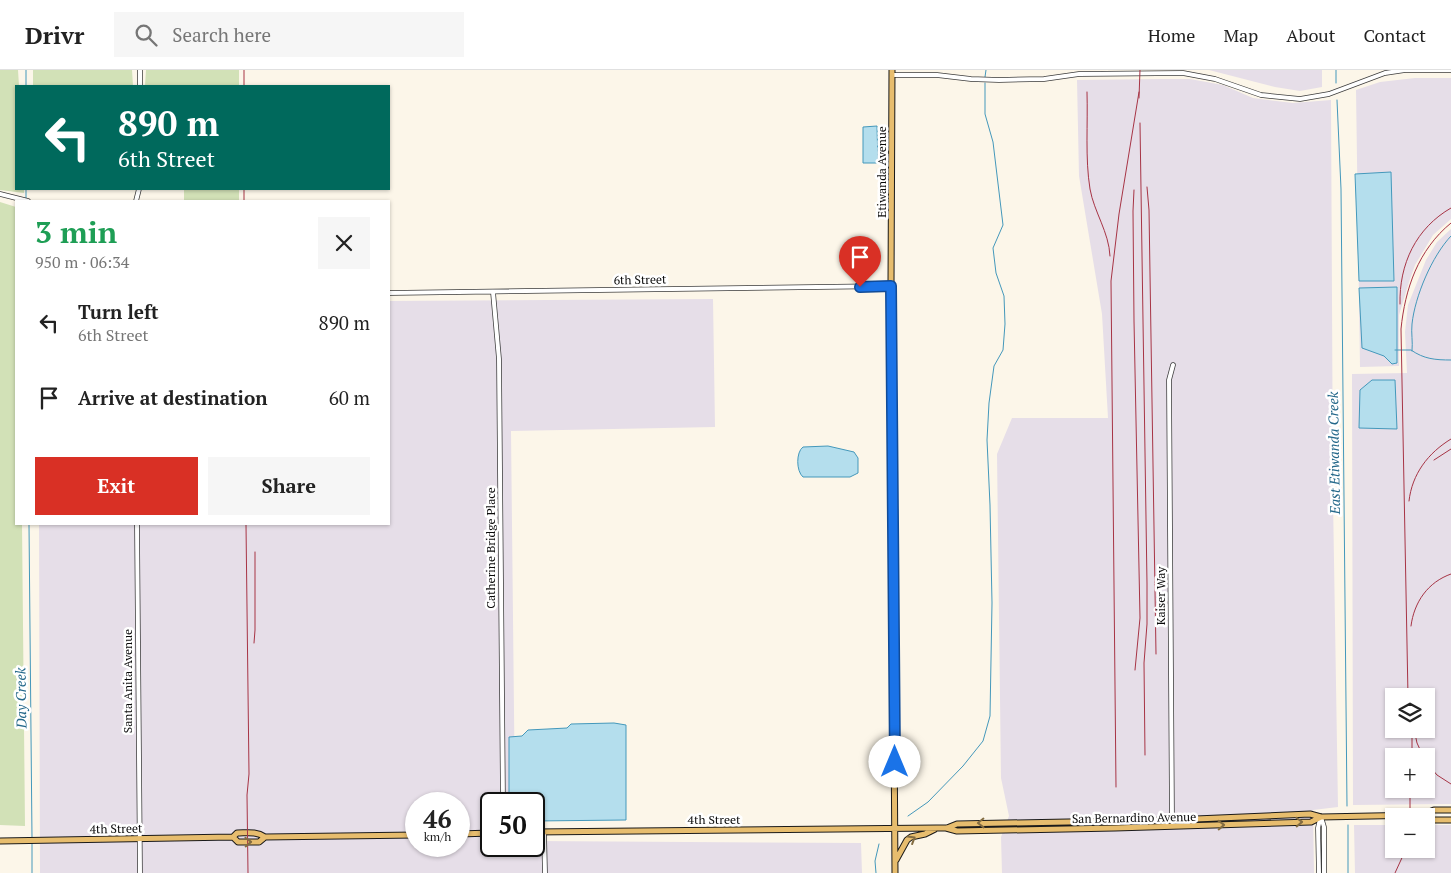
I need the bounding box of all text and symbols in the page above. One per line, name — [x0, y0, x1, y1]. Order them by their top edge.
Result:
search box — [114, 12, 464, 57]
text: Drivr — [25, 19, 84, 51]
icon: search — [132, 21, 160, 49]
text: Search here — [172, 22, 271, 47]
text: Home — [1148, 23, 1195, 47]
text: Map — [1223, 23, 1258, 47]
text: About — [1286, 23, 1335, 47]
text: Contact — [1363, 23, 1426, 47]
text: 890 m — [118, 100, 219, 146]
icon: left — [35, 105, 100, 170]
street label: Etiwanda Avenue — [874, 126, 889, 218]
text: 6th Street — [118, 144, 215, 173]
text: 3 min — [35, 212, 117, 252]
button: close — [318, 217, 370, 269]
pin — [839, 236, 881, 287]
icon: arrive — [846, 243, 874, 271]
text: 950 m · 06:34 — [35, 251, 129, 273]
street label: 6th Street — [613, 272, 667, 287]
text: Turn left — [78, 299, 159, 324]
icon: left — [35, 309, 63, 337]
text: 890 m — [319, 310, 370, 335]
text: 6th Street — [78, 324, 148, 346]
icon: arrive — [35, 384, 63, 412]
text: Arrive at destination — [78, 385, 267, 410]
text: 60 m — [329, 385, 370, 410]
water label: East Etiwanda Creek — [1323, 391, 1344, 516]
button: Exit — [35, 457, 198, 515]
button: Share — [208, 457, 370, 515]
street label: Catherine Bridge Place — [483, 487, 498, 609]
street label: Kaiser Way — [1153, 566, 1168, 625]
street label: Santa Anita Avenue — [120, 629, 135, 733]
water label: Day Creek — [10, 667, 31, 730]
map controls — [1385, 688, 1435, 858]
button: layers — [1385, 688, 1435, 738]
position arrow — [868, 735, 920, 787]
button: + — [1385, 748, 1435, 798]
speed limit sign: 50 — [480, 792, 545, 857]
text: 46 — [423, 802, 452, 835]
button: − — [1385, 808, 1435, 858]
street label: San Bernardino Avenue — [1072, 809, 1196, 826]
street label: 4th Street — [688, 812, 741, 827]
one-way arrow — [1295, 817, 1303, 828]
one-way arrow — [977, 818, 985, 828]
one-way arrow — [1218, 820, 1226, 830]
street label: 4th Street — [89, 821, 143, 836]
text: km/h — [424, 829, 451, 844]
one-way arrow — [906, 835, 915, 845]
one-way arrow — [245, 837, 253, 847]

